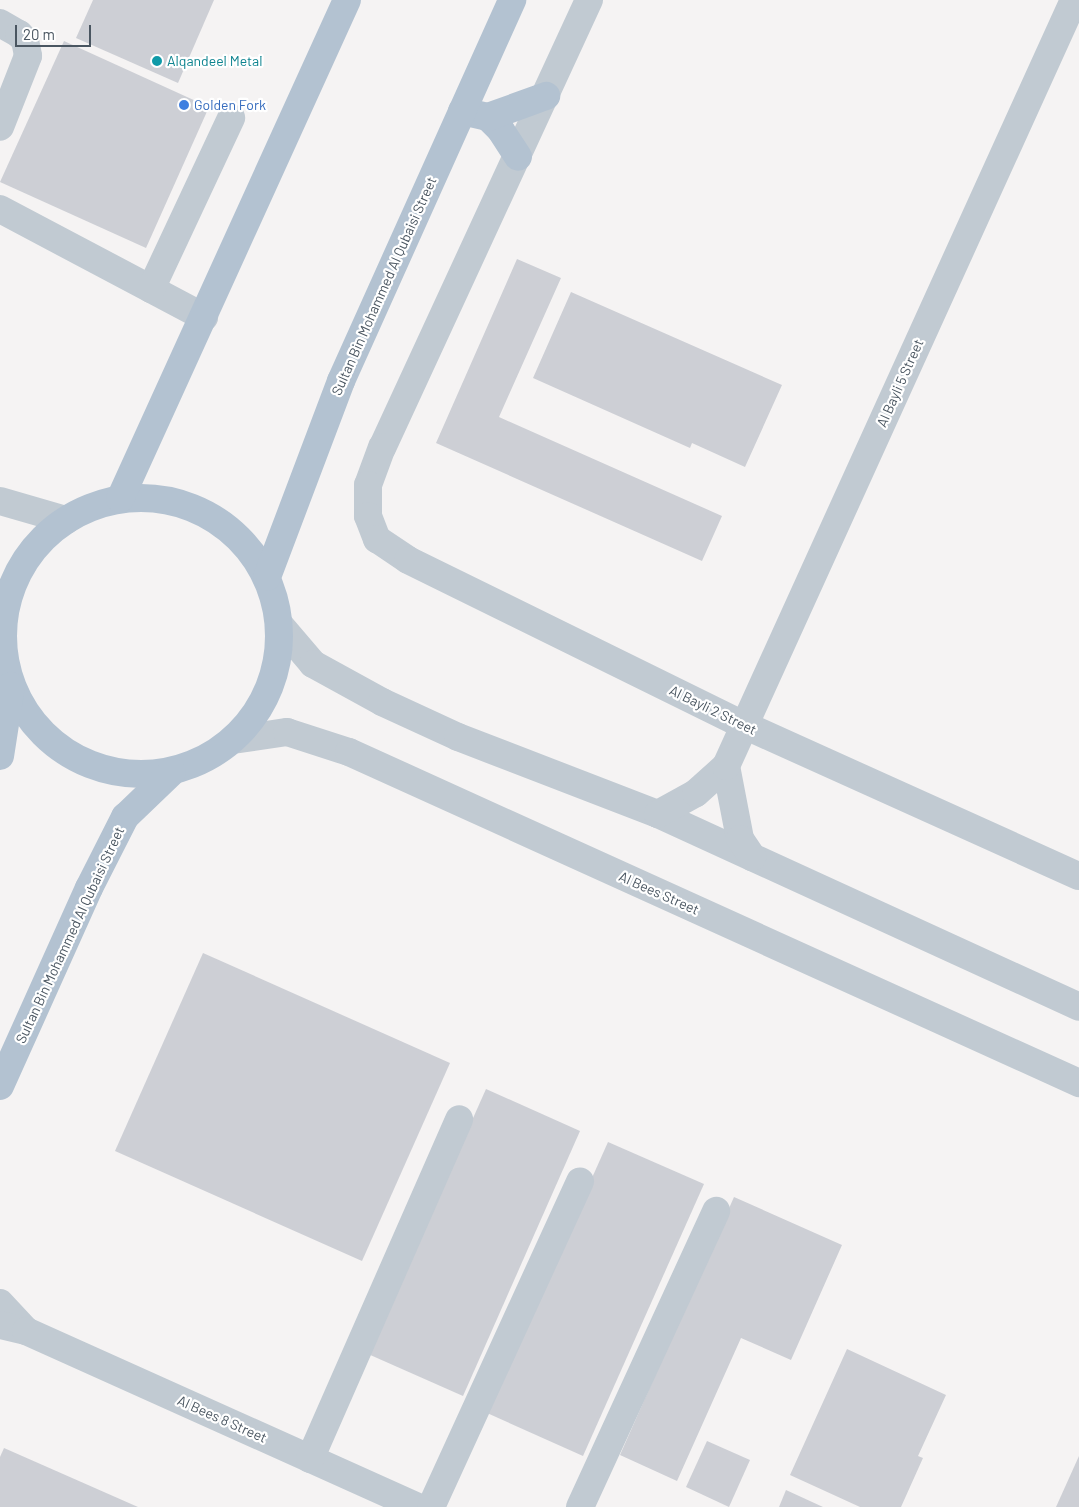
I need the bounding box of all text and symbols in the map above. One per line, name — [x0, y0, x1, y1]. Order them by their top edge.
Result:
scale bar — [18, 15, 94, 47]
text: 20 m — [23, 25, 55, 43]
place label: Alqandeel Metal — [167, 53, 262, 69]
marker: Alqandeel Metal — [151, 55, 163, 67]
place label: Golden Fork — [194, 97, 266, 113]
marker: Golden Fork — [178, 99, 190, 111]
street label: Sultan Bin Mohammed Al Qubaisi Street — [328, 174, 440, 398]
street label: Al Bayli 5 Street — [873, 336, 927, 430]
street label: Al Bayli 2 Street — [667, 682, 759, 738]
street label: Sultan Bin Mohammed Al Qubaisi Street — [12, 824, 128, 1046]
street label: Al Bees Street — [616, 868, 702, 918]
street label: Al Bees 8 Street — [175, 1392, 269, 1446]

